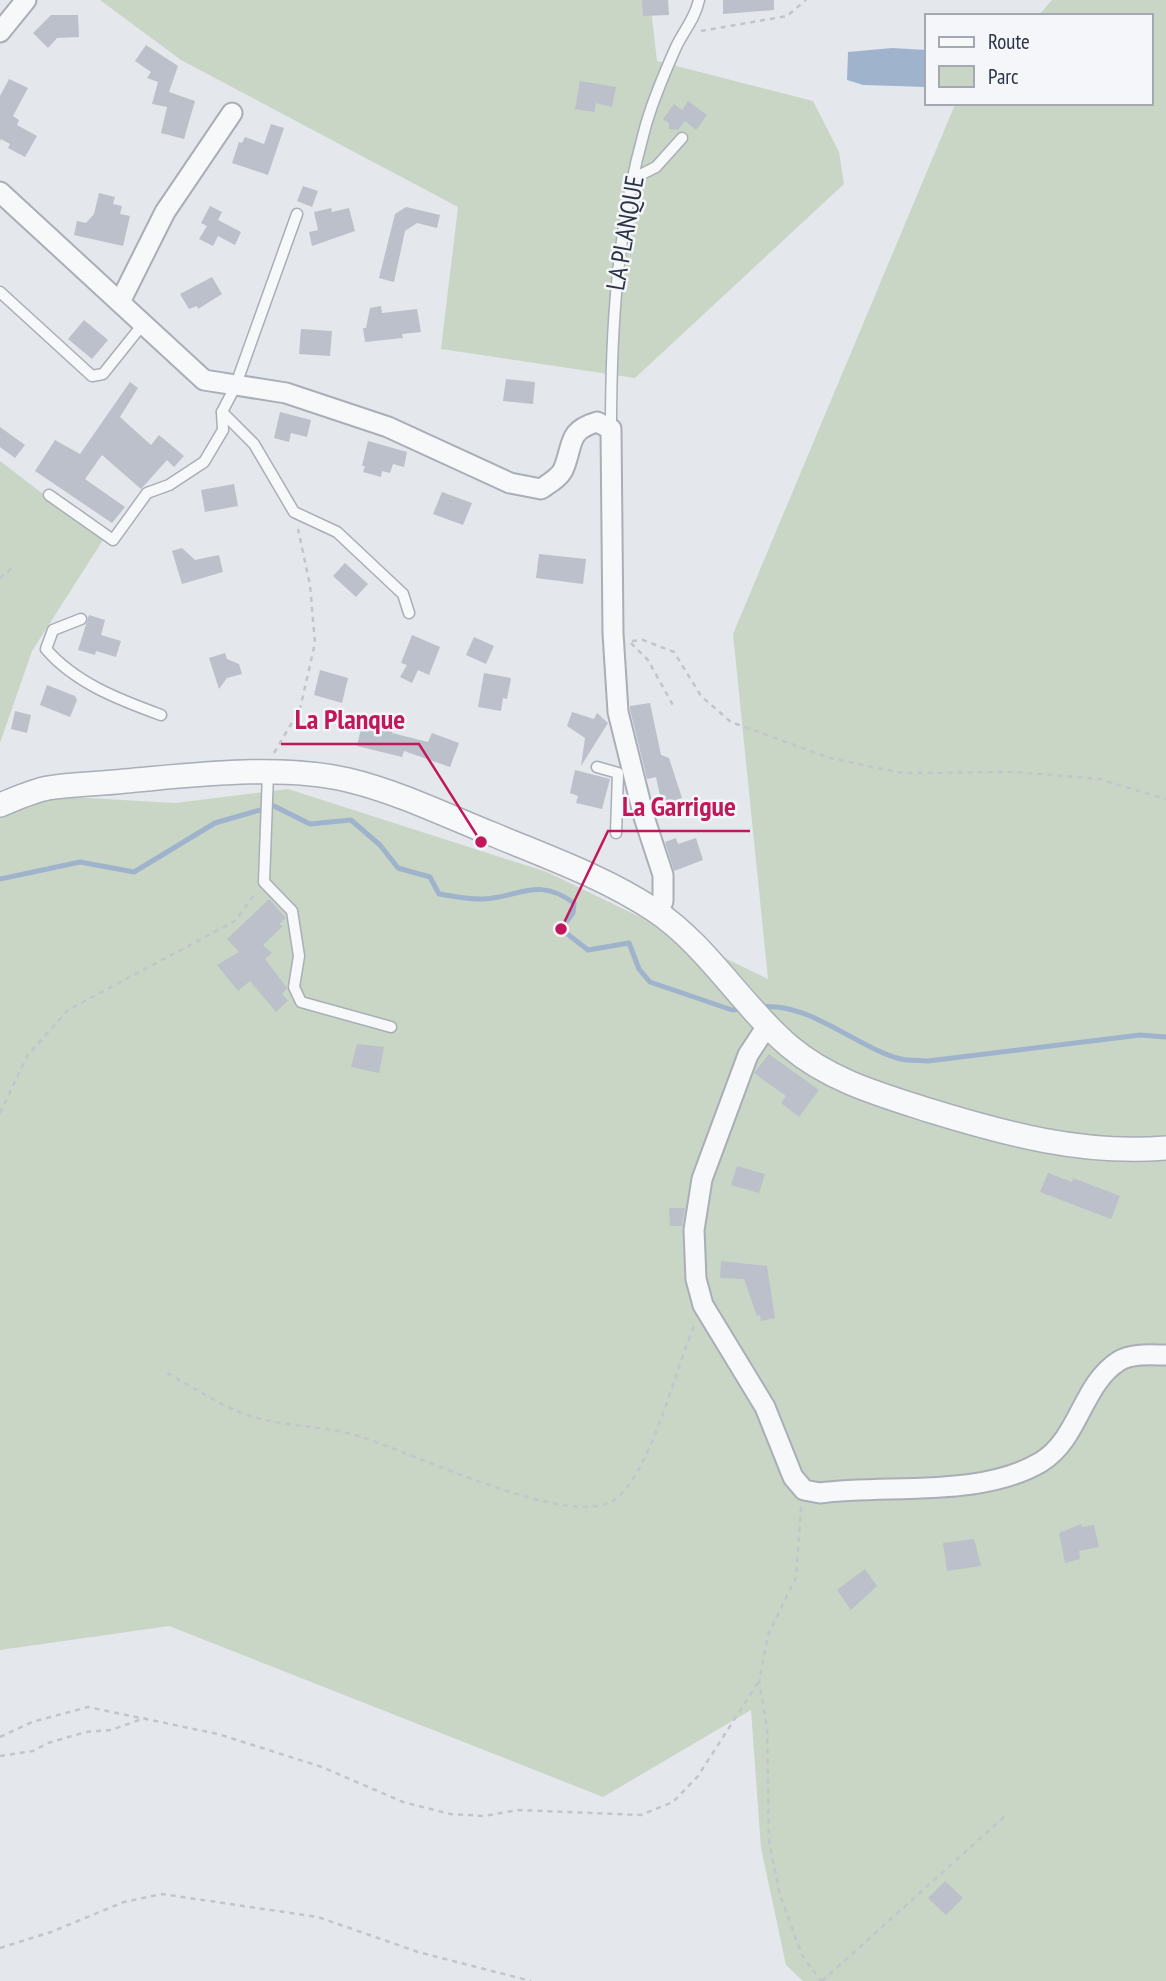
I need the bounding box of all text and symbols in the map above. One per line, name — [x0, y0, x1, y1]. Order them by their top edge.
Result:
legend — [925, 14, 1152, 105]
text: Route — [988, 28, 1030, 55]
text: Parc — [988, 63, 1019, 90]
street label: LA PLANQUE — [598, 173, 651, 293]
callout: La Planque — [281, 695, 419, 744]
text: La Planque — [295, 700, 405, 737]
callout: La Garrigue — [608, 782, 750, 831]
text: La Garrigue — [622, 787, 736, 824]

